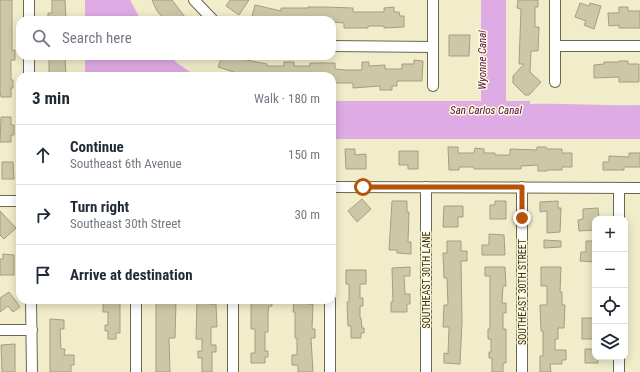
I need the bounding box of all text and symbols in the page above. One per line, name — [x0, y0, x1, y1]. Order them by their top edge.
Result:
search box — [16, 16, 336, 60]
icon: search — [30, 27, 52, 49]
text: Search here — [62, 29, 132, 47]
water label: Wyonne Canal — [476, 30, 489, 90]
text: 3 min — [32, 88, 70, 108]
text: Walk · 180 m — [254, 91, 320, 106]
water label: San Carlos Canal — [450, 104, 522, 117]
text: Continue — [70, 138, 124, 156]
icon: ahead — [32, 144, 54, 166]
text: 150 m — [288, 147, 320, 162]
text: Southeast 6th Avenue — [70, 156, 182, 171]
route start — [354, 178, 372, 196]
text: Turn right — [70, 198, 129, 216]
icon: right — [32, 204, 54, 226]
text: 30 m — [294, 207, 320, 222]
route end — [513, 209, 531, 227]
text: Southeast 30th Street — [70, 216, 181, 231]
map controls — [592, 216, 628, 360]
button: + — [592, 216, 628, 252]
street label: SOUTHEAST 30TH LANE — [421, 232, 432, 328]
street label: SOUTHEAST 30TH STREET — [517, 239, 528, 345]
button: − — [592, 252, 628, 288]
icon: arrive — [32, 264, 54, 286]
text: Arrive at destination — [70, 266, 193, 284]
button: locate — [592, 288, 628, 324]
button: layers — [592, 324, 628, 360]

